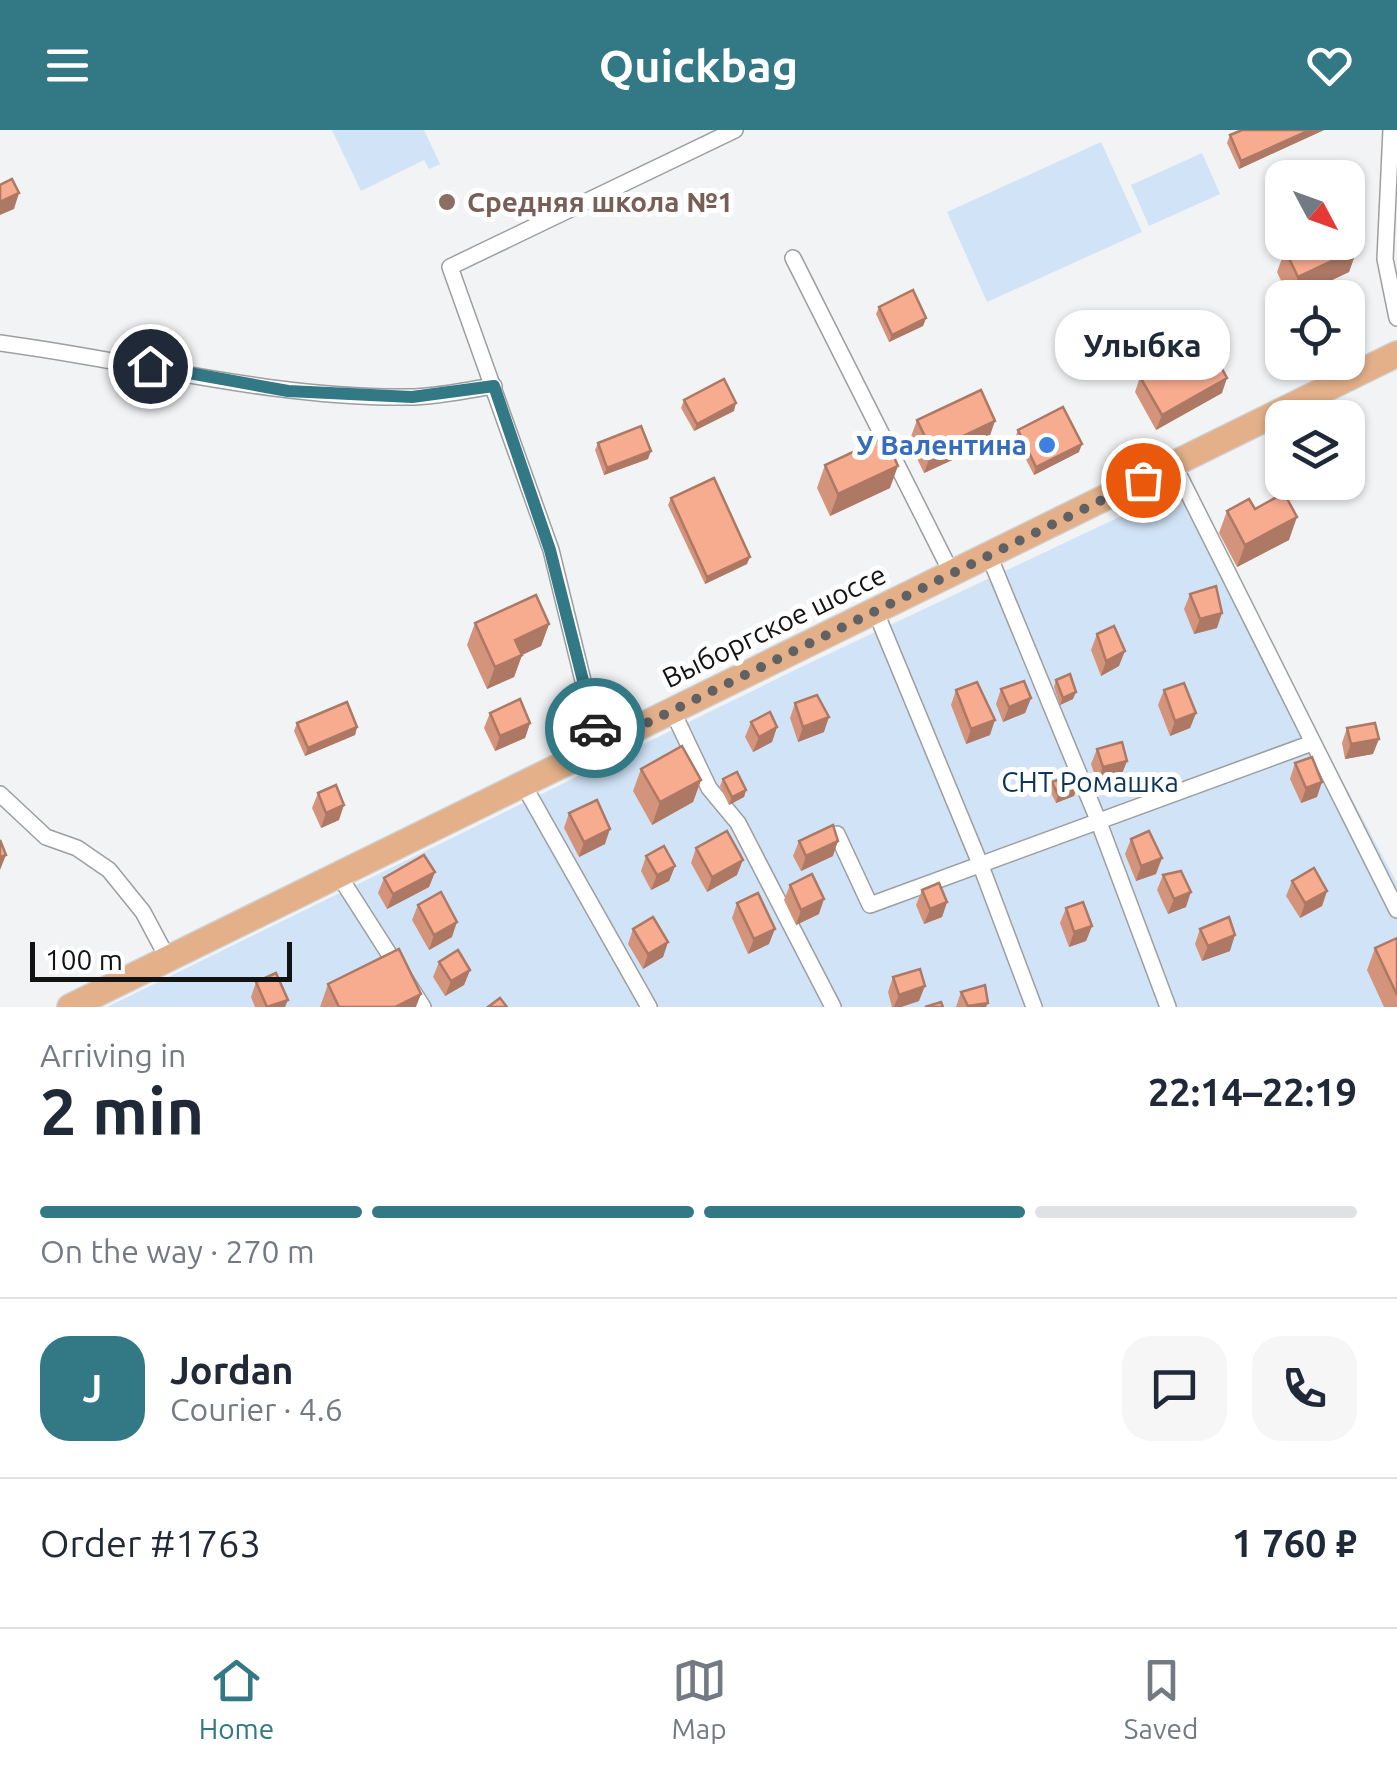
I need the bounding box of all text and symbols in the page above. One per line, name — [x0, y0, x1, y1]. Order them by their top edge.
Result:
icon: menu — [40, 38, 95, 93]
icon: heart — [1302, 38, 1357, 93]
text: Quickbag — [599, 40, 798, 91]
north arrow — [1265, 160, 1365, 260]
map controls — [1265, 160, 1365, 500]
place label: Средняя школа №1 — [467, 186, 733, 217]
marker: Средняя школа №1 — [436, 191, 458, 213]
button: locate — [1265, 280, 1365, 380]
callout: Улыбка — [1056, 310, 1230, 380]
pin — [108, 324, 193, 409]
text: Улыбка — [1083, 327, 1202, 363]
icon: home — [123, 339, 178, 394]
button: layers — [1265, 400, 1365, 500]
place label: У Валентина — [856, 429, 1027, 460]
marker: У Валентина — [1036, 434, 1058, 456]
pin — [1101, 438, 1186, 523]
icon: bag — [1116, 453, 1171, 508]
street label: Выборгское шоссе — [657, 558, 891, 693]
courier — [545, 678, 645, 778]
icon: car — [568, 701, 623, 756]
park label: СНТ Ромашка — [1001, 766, 1179, 797]
scale bar — [30, 937, 292, 981]
text: 100 m — [45, 944, 123, 975]
text: Arriving in — [40, 1037, 186, 1073]
text: 22:14–22:19 — [1148, 1071, 1357, 1113]
text: 2 min — [40, 1074, 204, 1147]
text: On the way · 270 m — [40, 1233, 315, 1269]
button: chat — [1122, 1336, 1227, 1441]
button: phone — [1252, 1336, 1357, 1441]
text: Jordan — [170, 1349, 294, 1391]
text: J — [83, 1367, 102, 1409]
text: Courier · 4.6 — [170, 1391, 343, 1427]
text: Order #1763 — [40, 1522, 261, 1564]
text: 1 760 ₽ — [1232, 1522, 1357, 1564]
tab: Home — [199, 1653, 274, 1744]
tab: Map — [671, 1653, 727, 1744]
tab: Saved — [1124, 1653, 1198, 1744]

